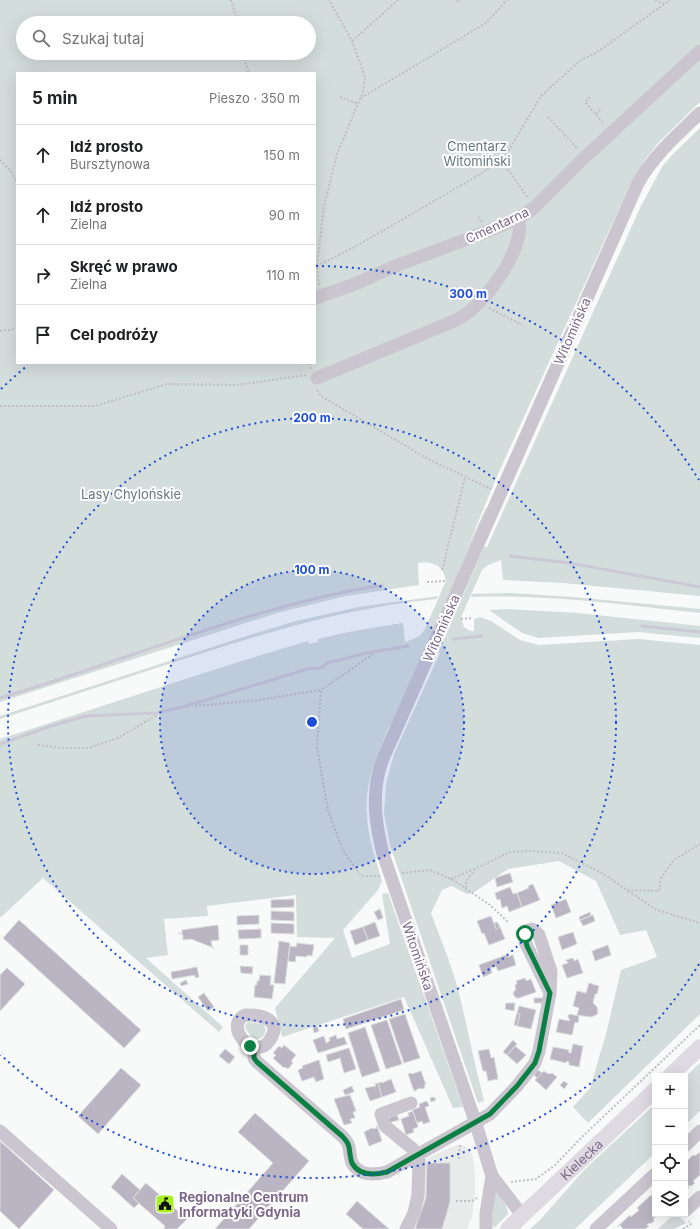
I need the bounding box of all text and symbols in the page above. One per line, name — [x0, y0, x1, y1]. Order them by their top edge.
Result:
search box — [16, 16, 316, 60]
icon: search — [30, 27, 52, 49]
text: Szukaj tutaj — [62, 29, 144, 48]
text: 5 min — [32, 88, 78, 108]
text: Pieszo · 350 m — [209, 90, 300, 106]
text: Idź prosto — [70, 137, 143, 156]
park label: Cmentarz Witomiński — [443, 138, 511, 169]
icon: ahead — [32, 144, 54, 166]
text: 150 m — [264, 147, 300, 163]
text: Bursztynowa — [70, 156, 150, 172]
text: Idź prosto — [70, 197, 143, 216]
street label: Cmentarna — [463, 203, 531, 247]
icon: ahead — [32, 204, 54, 226]
text: 90 m — [269, 207, 300, 223]
text: Zielna — [70, 216, 107, 232]
text: Skręć w prawo — [70, 257, 178, 276]
icon: right — [32, 264, 54, 286]
text: 110 m — [266, 267, 300, 283]
text: Zielna — [70, 276, 107, 292]
text: 300 m — [449, 286, 487, 301]
street label: Witomińska — [550, 295, 594, 367]
icon: arrive — [32, 324, 54, 346]
text: Cel podróży — [70, 325, 158, 344]
text: 200 m — [293, 410, 331, 425]
park label: Lasy Chylońskie — [81, 486, 181, 502]
text: 100 m — [294, 562, 330, 577]
street label: Witomińska — [419, 592, 463, 664]
centre of rings — [305, 715, 319, 729]
street label: Witomińska — [399, 920, 437, 992]
route start — [516, 925, 534, 943]
route end — [241, 1037, 259, 1055]
map controls — [652, 1073, 688, 1217]
button: + — [652, 1073, 688, 1109]
button: − — [652, 1109, 688, 1145]
street label: Kielecka — [557, 1136, 606, 1183]
button: locate — [652, 1145, 688, 1181]
button: layers — [652, 1181, 688, 1217]
place label: Regionalne Centrum Informatyki Gdynia — [179, 1189, 309, 1220]
public building icon: Regionalne Centrum Informatyki Gdynia — [154, 1193, 176, 1215]

